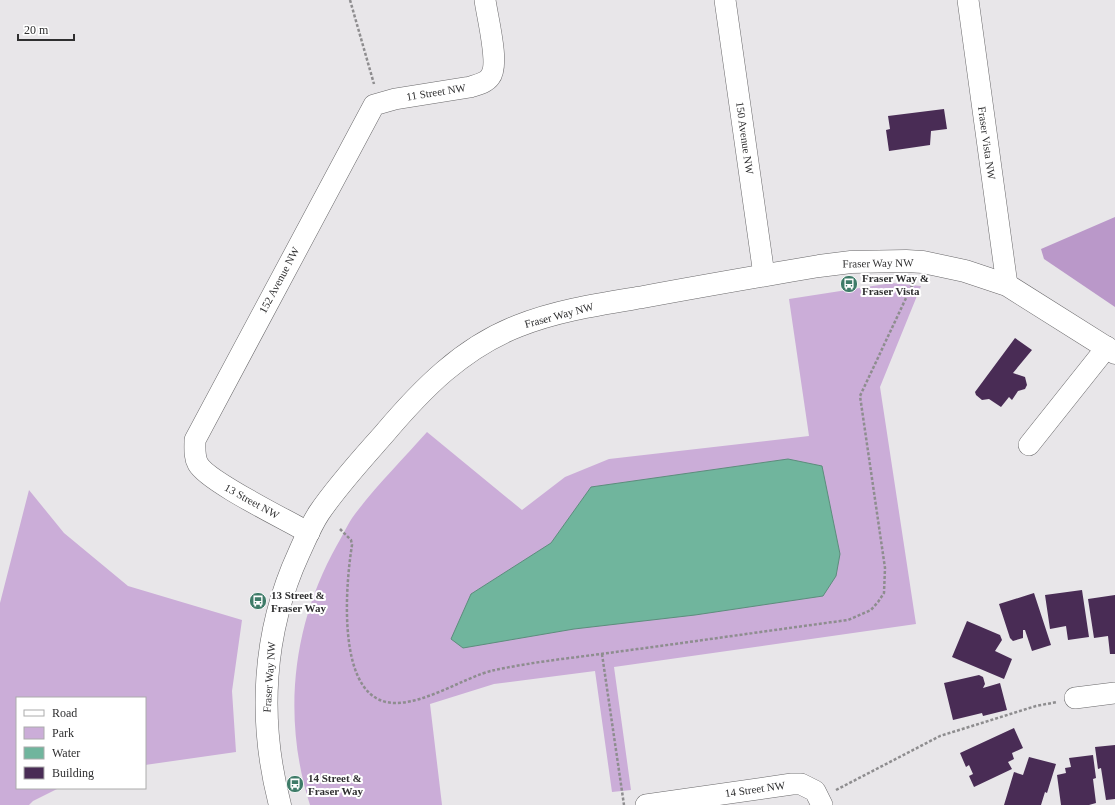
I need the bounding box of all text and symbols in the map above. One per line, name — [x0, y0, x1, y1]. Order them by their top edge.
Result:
scale bar — [18, 16, 74, 42]
text: 20 m — [24, 23, 49, 37]
street label: 11 Street NW — [405, 81, 467, 103]
street label: 150 Avenue NW — [734, 101, 756, 176]
street label: Fraser Vista NW — [976, 106, 998, 181]
street label: 152 Avenue NW — [257, 244, 302, 315]
street label: Fraser Way NW — [842, 256, 914, 270]
place label: Fraser Way & Fraser Vista — [862, 272, 929, 297]
bus stop icon: Fraser Way & Fraser Vista — [839, 274, 859, 294]
street label: Fraser Way NW — [523, 300, 595, 330]
street label: 13 Street NW — [223, 481, 282, 521]
place label: 13 Street & Fraser Way — [271, 589, 326, 614]
bus stop icon: 13 Street & Fraser Way — [248, 591, 268, 611]
street label: Fraser Way NW — [261, 641, 278, 713]
legend — [16, 697, 146, 789]
text: Road — [52, 706, 77, 720]
text: Park — [52, 726, 74, 740]
text: Water — [52, 746, 80, 760]
text: Building — [52, 766, 94, 780]
place label: 14 Street & Fraser Way — [308, 772, 363, 797]
bus stop icon: 14 Street & Fraser Way — [285, 774, 305, 794]
street label: 14 Street NW — [724, 779, 786, 799]

